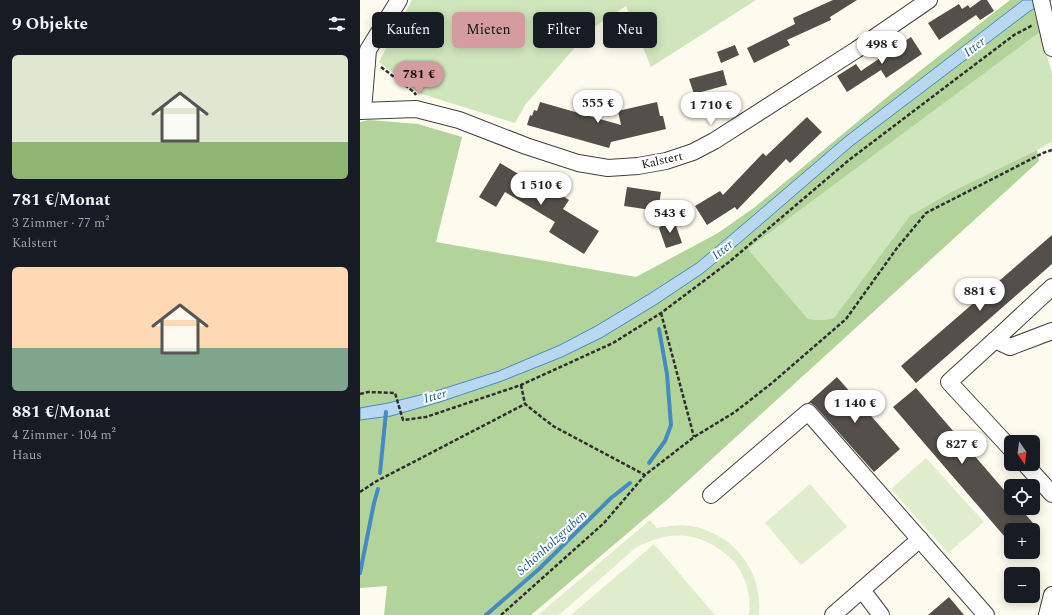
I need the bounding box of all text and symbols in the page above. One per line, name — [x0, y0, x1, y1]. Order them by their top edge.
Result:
text: 9 Objekte — [12, 11, 88, 37]
chip: Kaufen — [372, 12, 444, 48]
chip: Mieten — [452, 12, 525, 48]
chip: Filter — [533, 12, 595, 48]
chip: Neu — [603, 12, 657, 48]
icon: filters — [326, 13, 348, 35]
pin: 498 € — [854, 31, 910, 65]
water label: Itter — [959, 32, 990, 62]
text: 498 € — [866, 34, 898, 54]
pin: 781 € — [391, 61, 447, 95]
text: 781 € — [403, 64, 435, 84]
icon: home — [144, 81, 216, 153]
pin: 555 € — [570, 90, 626, 124]
pin: 1 710 € — [674, 92, 748, 126]
text: 555 € — [582, 93, 614, 113]
text: 1 710 € — [690, 95, 732, 115]
street label: Kalstert — [640, 147, 685, 174]
pin: 1 510 € — [504, 172, 578, 206]
text: 1 510 € — [520, 175, 562, 195]
text: 781 €/Monat — [12, 187, 111, 213]
pin: 543 € — [642, 200, 698, 234]
text: 543 € — [654, 203, 686, 223]
text: 3 Zimmer · 77 m² — [12, 213, 109, 233]
text: Kalstert — [12, 233, 57, 253]
water label: Itter — [707, 234, 738, 265]
pin: 881 € — [952, 278, 1008, 312]
text: 881 € — [964, 281, 996, 301]
icon: home — [144, 293, 216, 365]
water label: Itter — [422, 383, 450, 409]
pin: 1 140 € — [818, 390, 892, 424]
text: 1 140 € — [834, 393, 876, 413]
text: 881 €/Monat — [12, 399, 111, 425]
text: 4 Zimmer · 104 m² — [12, 425, 116, 445]
pin: 827 € — [934, 431, 990, 465]
text: 827 € — [946, 434, 978, 454]
north arrow — [1004, 435, 1040, 471]
map controls — [1004, 435, 1040, 603]
text: Haus — [12, 445, 42, 465]
button: locate — [1004, 479, 1040, 515]
water label: Schönholzgraben — [512, 505, 592, 580]
button: + — [1004, 523, 1040, 559]
button: − — [1004, 567, 1040, 603]

